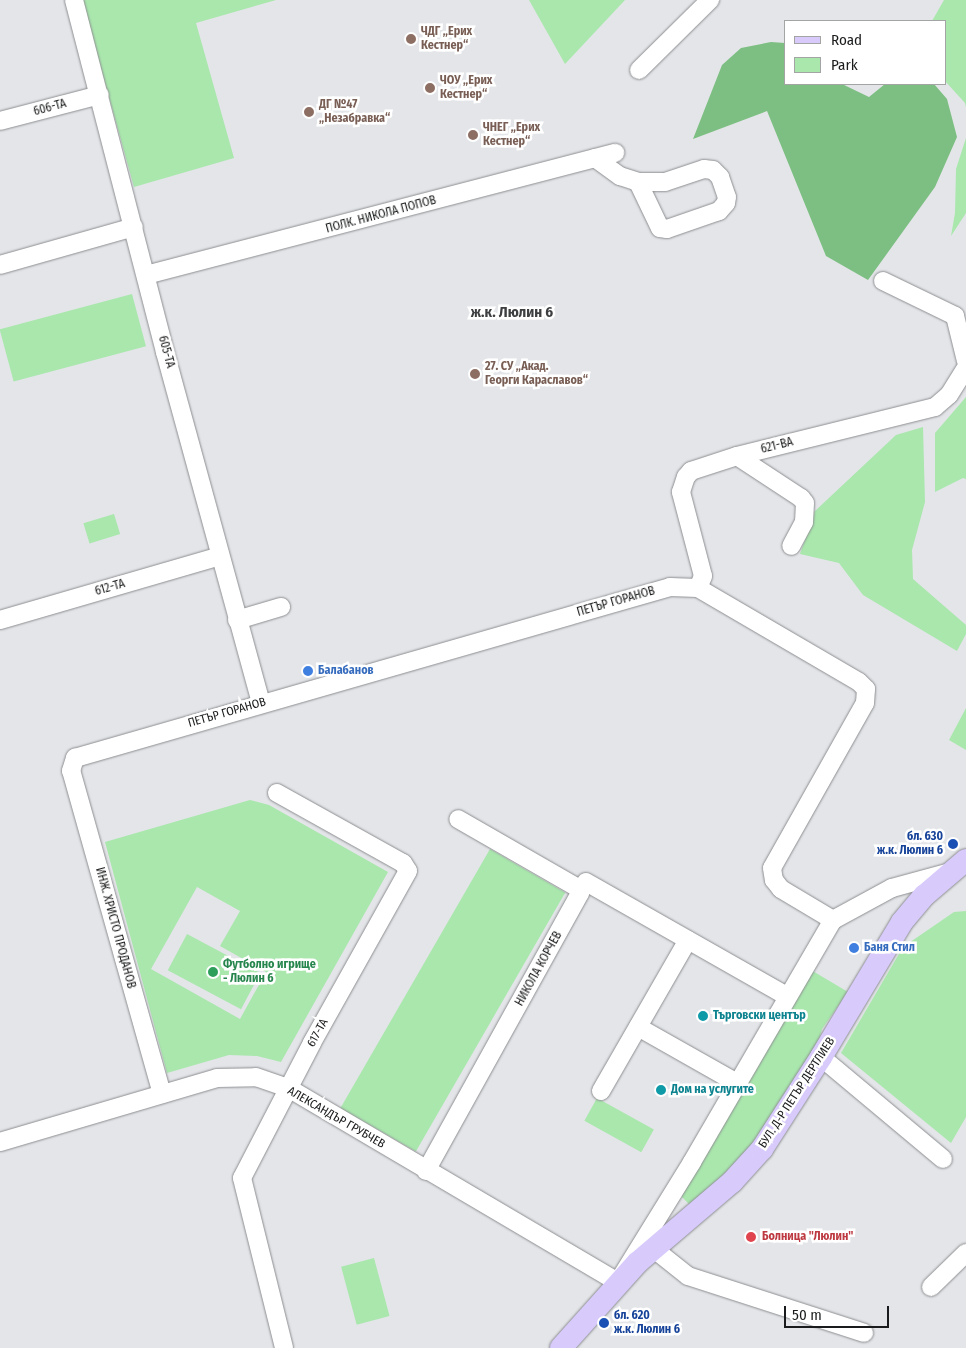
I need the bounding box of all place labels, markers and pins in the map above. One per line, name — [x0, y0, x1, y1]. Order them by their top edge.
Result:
place label: ЧДГ „Ерих Кестнер“ — [421, 25, 472, 53]
marker: ЧДГ „Ерих Кестнер“ — [405, 33, 417, 45]
place label: ЧОУ „Ерих Кестнер“ — [440, 74, 492, 102]
marker: ЧОУ „Ерих Кестнер“ — [424, 82, 436, 94]
place label: ДГ №47 „Незабравка“ — [319, 98, 390, 126]
marker: ДГ №47 „Незабравка“ — [303, 106, 315, 118]
place label: ЧНЕГ „Ерих Кестнер“ — [483, 121, 540, 149]
marker: ЧНЕГ „Ерих Кестнер“ — [467, 129, 479, 141]
place label: 27. СУ „Акад. Георги Караславов“ — [485, 360, 588, 388]
marker: 27. СУ „Акад. Георги Караславов“ — [469, 368, 481, 380]
place label: Балабанов — [318, 664, 374, 678]
marker: Балабанов — [302, 665, 314, 677]
place label: бл. 630 ж.к. Люлин 6 — [877, 830, 943, 858]
marker: бл. 630 ж.к. Люлин 6 — [947, 838, 959, 850]
place label: Баня Стил — [864, 941, 915, 955]
marker: Баня Стил — [848, 942, 860, 954]
place label: Футболно игрище - Люлин 6 — [223, 958, 316, 986]
marker: Футболно игрище - Люлин 6 — [207, 966, 219, 978]
place label: Търговски център — [713, 1009, 806, 1023]
marker: Търговски център — [697, 1010, 709, 1022]
place label: Дом на услугите — [671, 1083, 754, 1097]
marker: Дом на услугите — [655, 1084, 667, 1096]
marker: Болница "Люлин" — [744, 1230, 758, 1244]
place label: Болница "Люлин" — [762, 1230, 853, 1244]
place label: бл. 620 ж.к. Люлин 6 — [614, 1309, 680, 1337]
marker: бл. 620 ж.к. Люлин 6 — [598, 1317, 610, 1329]

